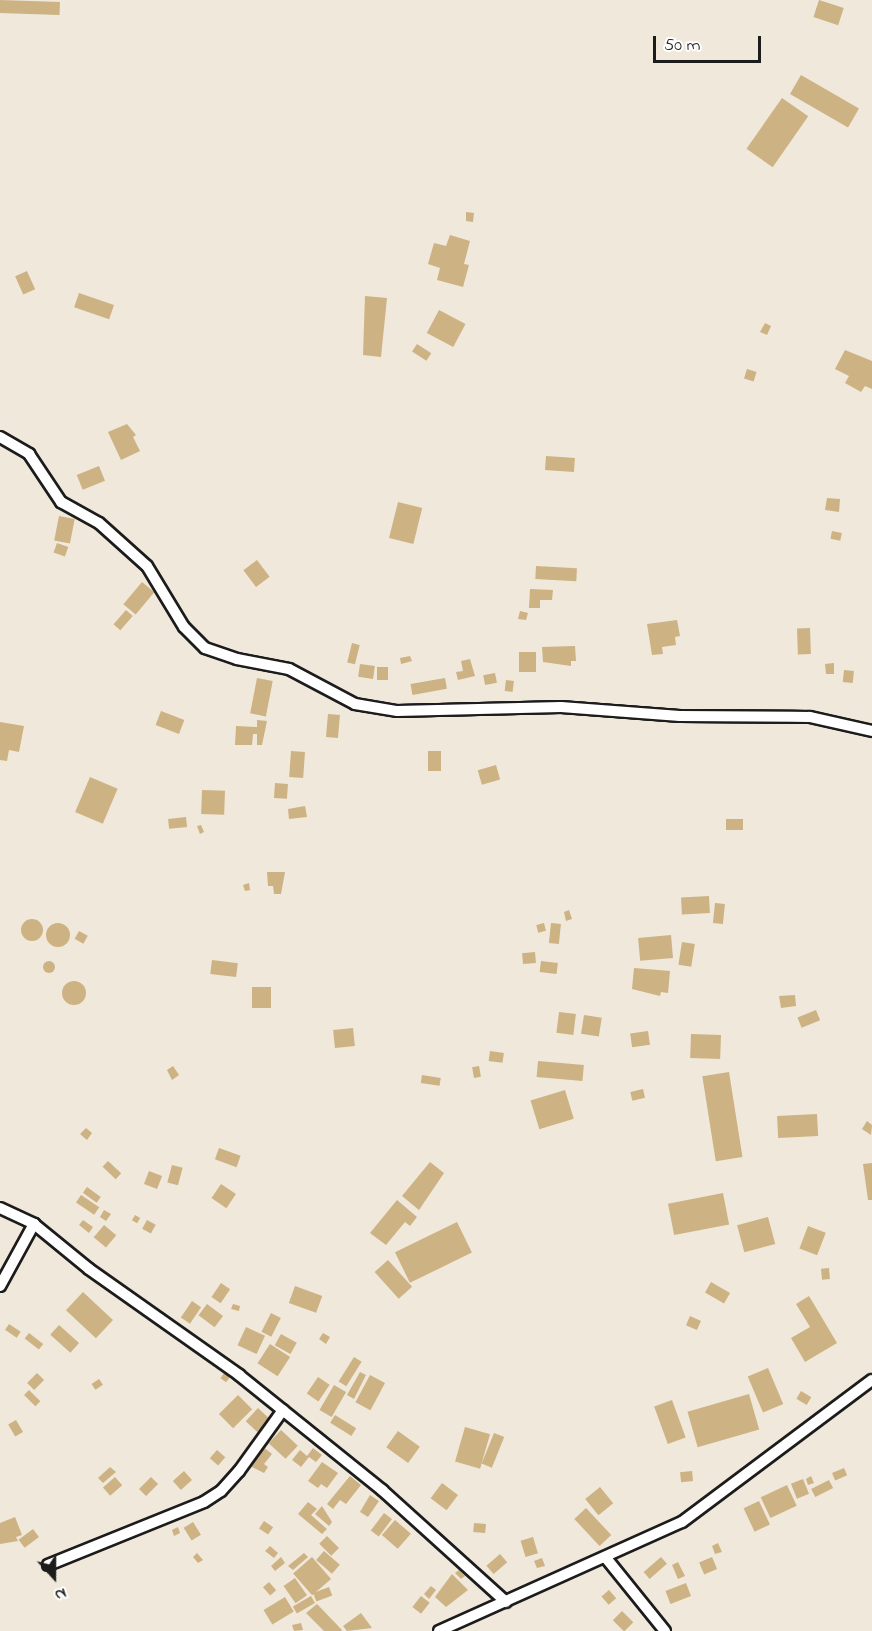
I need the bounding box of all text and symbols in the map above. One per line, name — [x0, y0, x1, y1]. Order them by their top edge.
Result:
scale bar — [656, 24, 764, 62]
text: 50 m — [664, 33, 701, 59]
north arrow — [24, 1547, 84, 1607]
text: N — [51, 1581, 70, 1607]

